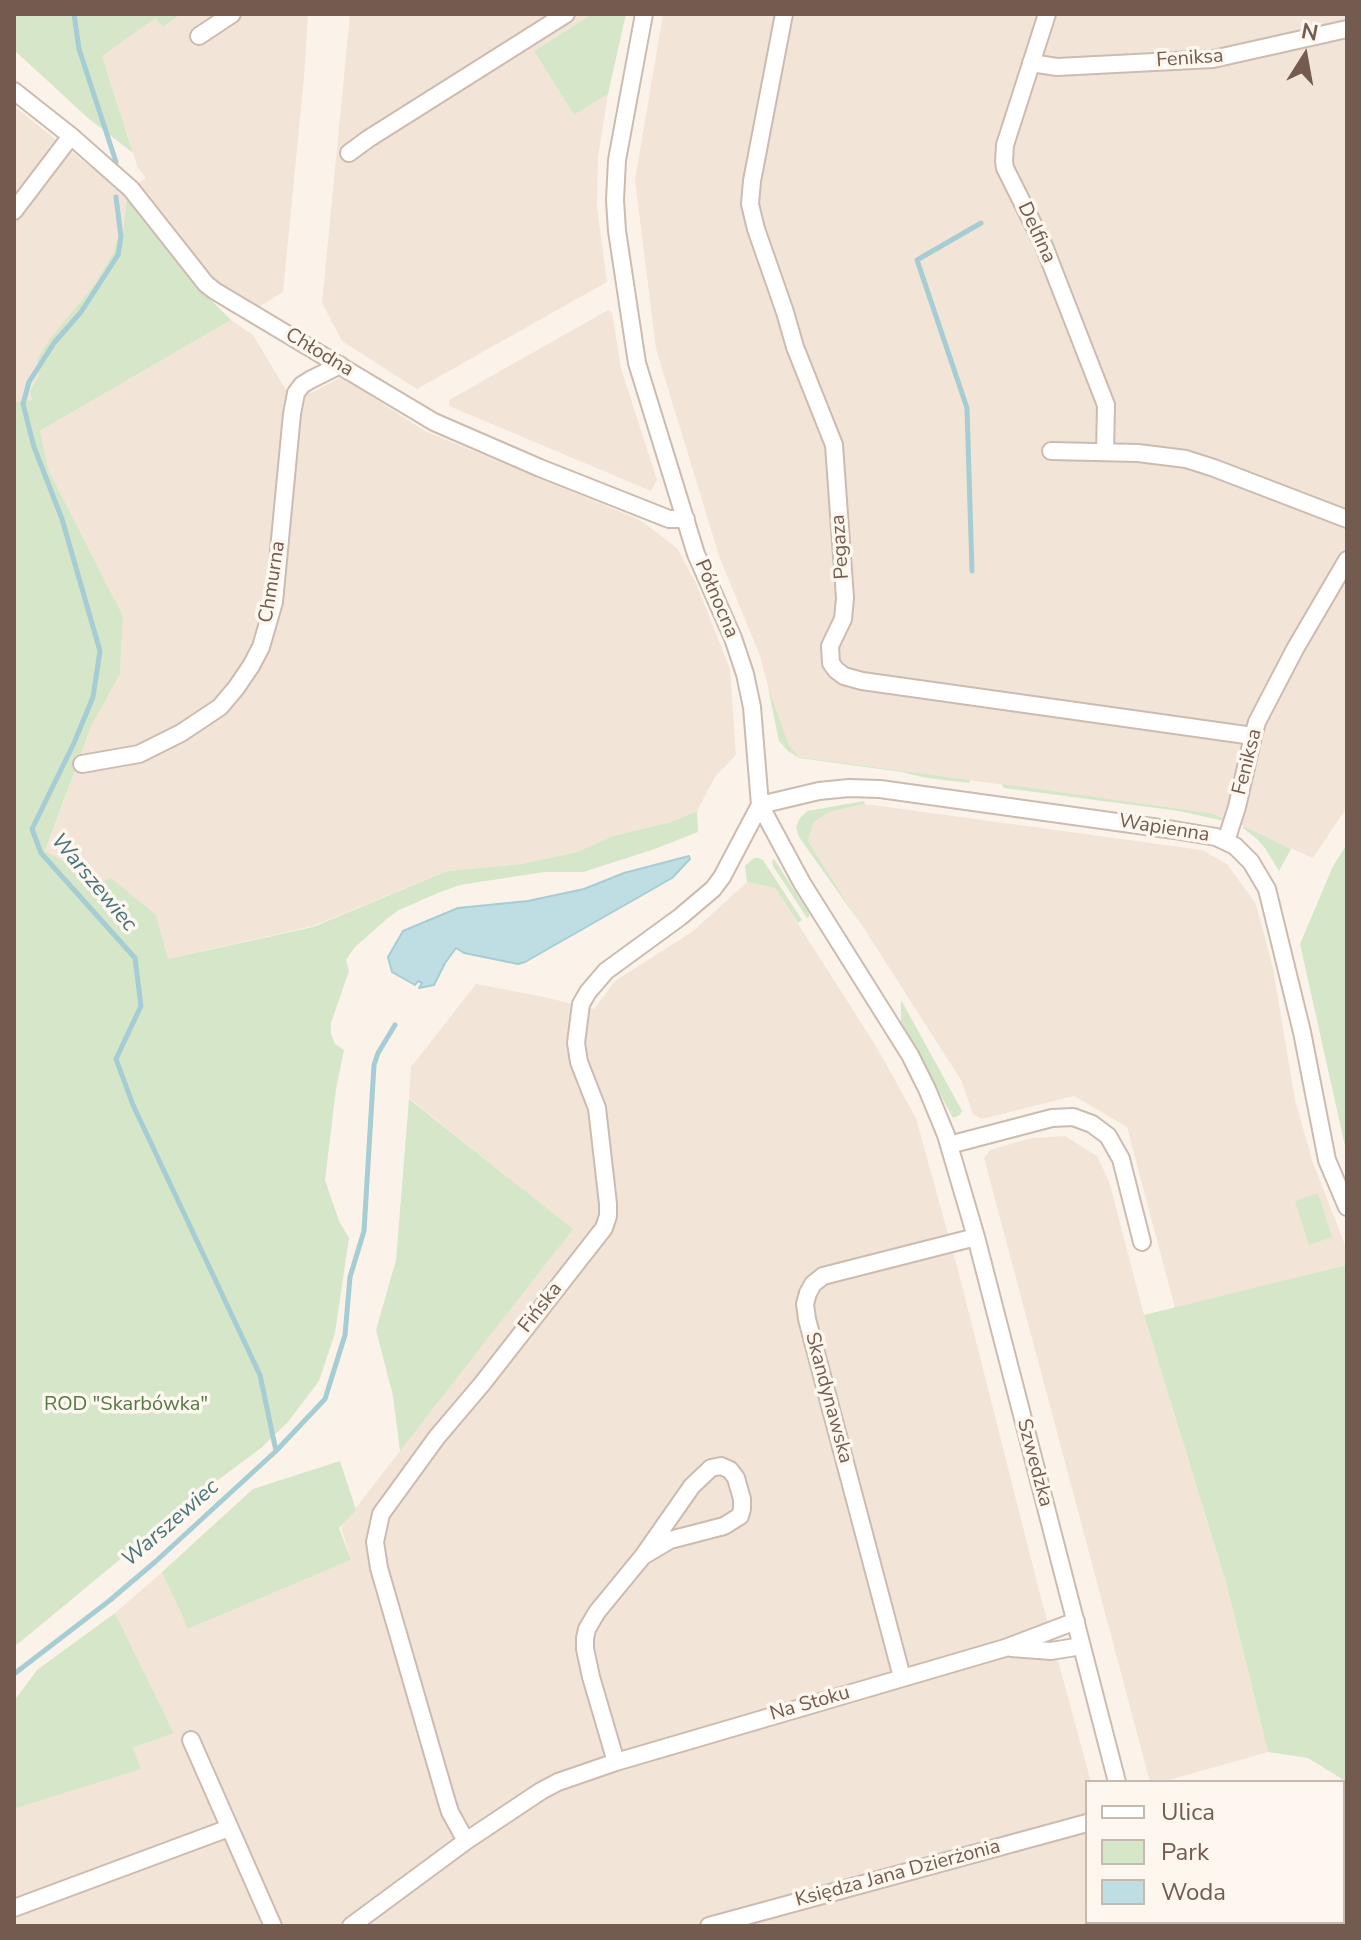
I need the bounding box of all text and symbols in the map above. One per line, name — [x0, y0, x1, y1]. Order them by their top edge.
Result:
north arrow — [1265, 16, 1345, 96]
text: N — [1299, 16, 1321, 49]
street label: Feniksa — [1156, 45, 1224, 73]
street label: Delfina — [1012, 199, 1060, 267]
street label: Chłodna — [281, 323, 357, 383]
street label: Pegaza — [827, 514, 855, 580]
street label: Chmurna — [255, 539, 291, 625]
street label: Północna — [689, 556, 743, 642]
street label: Feniksa — [1228, 726, 1268, 798]
street label: Wapienna — [1117, 810, 1211, 848]
water label: Warszewiec — [44, 829, 142, 937]
street label: Fińska — [514, 1278, 568, 1338]
street label: Skandynawska — [799, 1330, 857, 1466]
park label: ROD "Skarbówka" — [44, 1393, 208, 1417]
street label: Szwedzka — [1011, 1416, 1057, 1510]
water label: Warszewiec — [117, 1475, 225, 1573]
street label: Na Stoku — [767, 1681, 853, 1727]
legend — [1085, 1780, 1345, 1924]
text: Ulica — [1161, 1796, 1215, 1828]
street label: Księdza Jana Dzierżonia — [793, 1835, 1003, 1913]
text: Park — [1161, 1836, 1209, 1868]
text: Woda — [1161, 1876, 1226, 1908]

